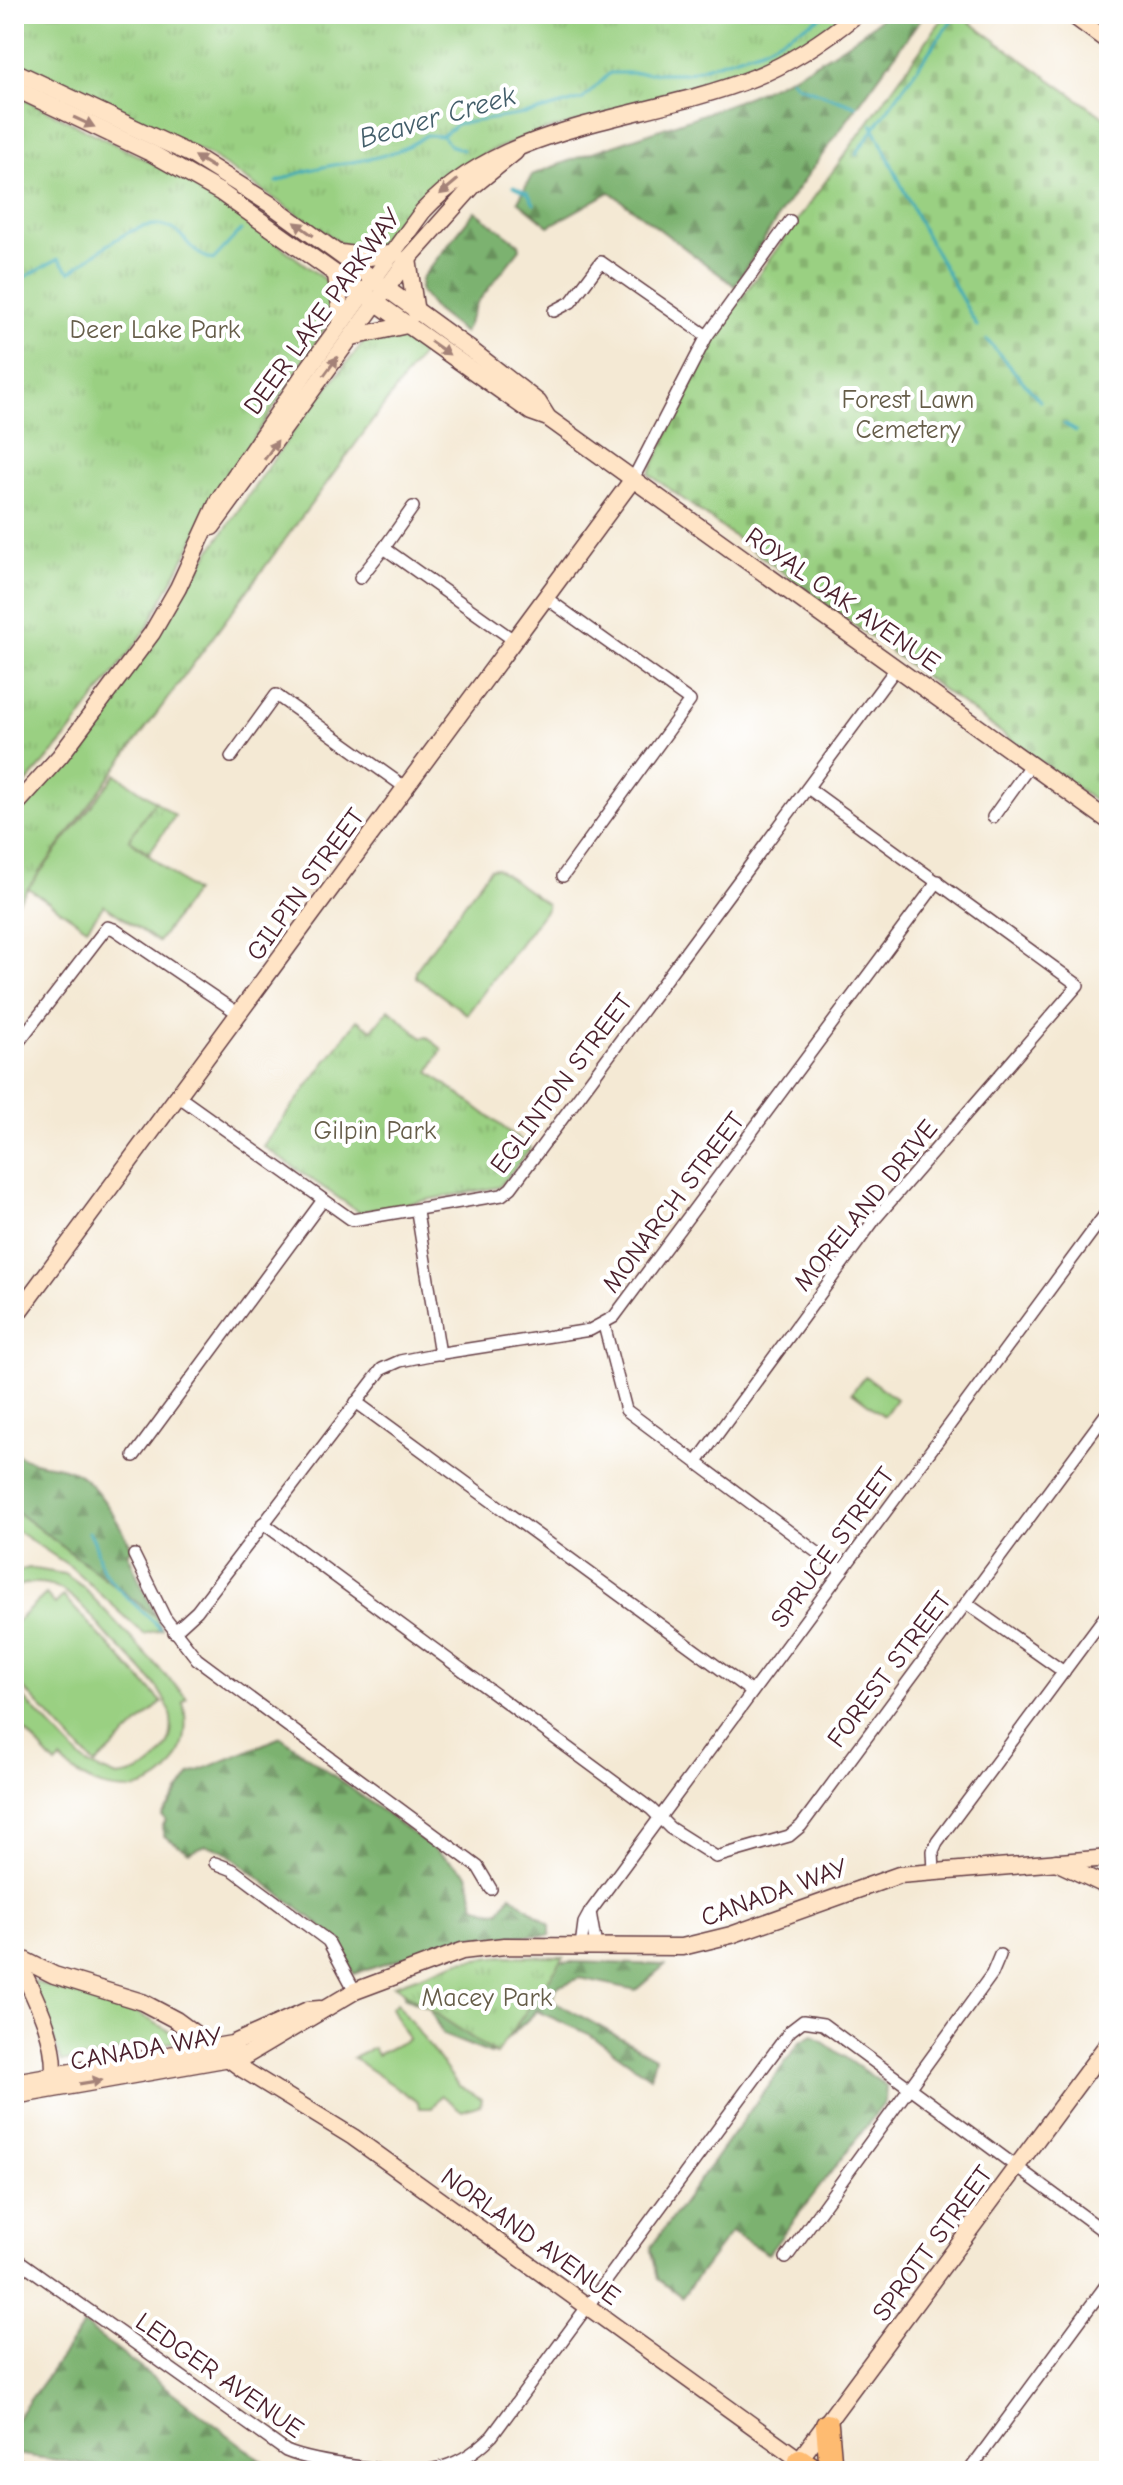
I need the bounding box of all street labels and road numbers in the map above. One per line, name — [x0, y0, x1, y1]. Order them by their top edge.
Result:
street label: DEER LAKE PARKWAY — [238, 202, 408, 421]
street label: ROYAL OAK AVENUE — [739, 521, 945, 678]
street label: GILPIN STREET — [241, 802, 371, 967]
street label: EGLINTON STREET — [484, 987, 639, 1179]
street label: MONARCH STREET — [596, 1106, 752, 1299]
street label: MORELAND DRIVE — [788, 1114, 944, 1297]
street label: SPRUCE STREET — [765, 1461, 901, 1634]
street label: FOREST STREET — [821, 1585, 958, 1753]
street label: CANADA WAY — [697, 1852, 852, 1933]
street label: CANADA WAY — [68, 2021, 225, 2077]
street label: SPROTT STREET — [866, 2160, 999, 2327]
street label: NORLAND AVENUE — [435, 2162, 626, 2312]
street label: LEDGER AVENUE — [130, 2307, 309, 2445]

